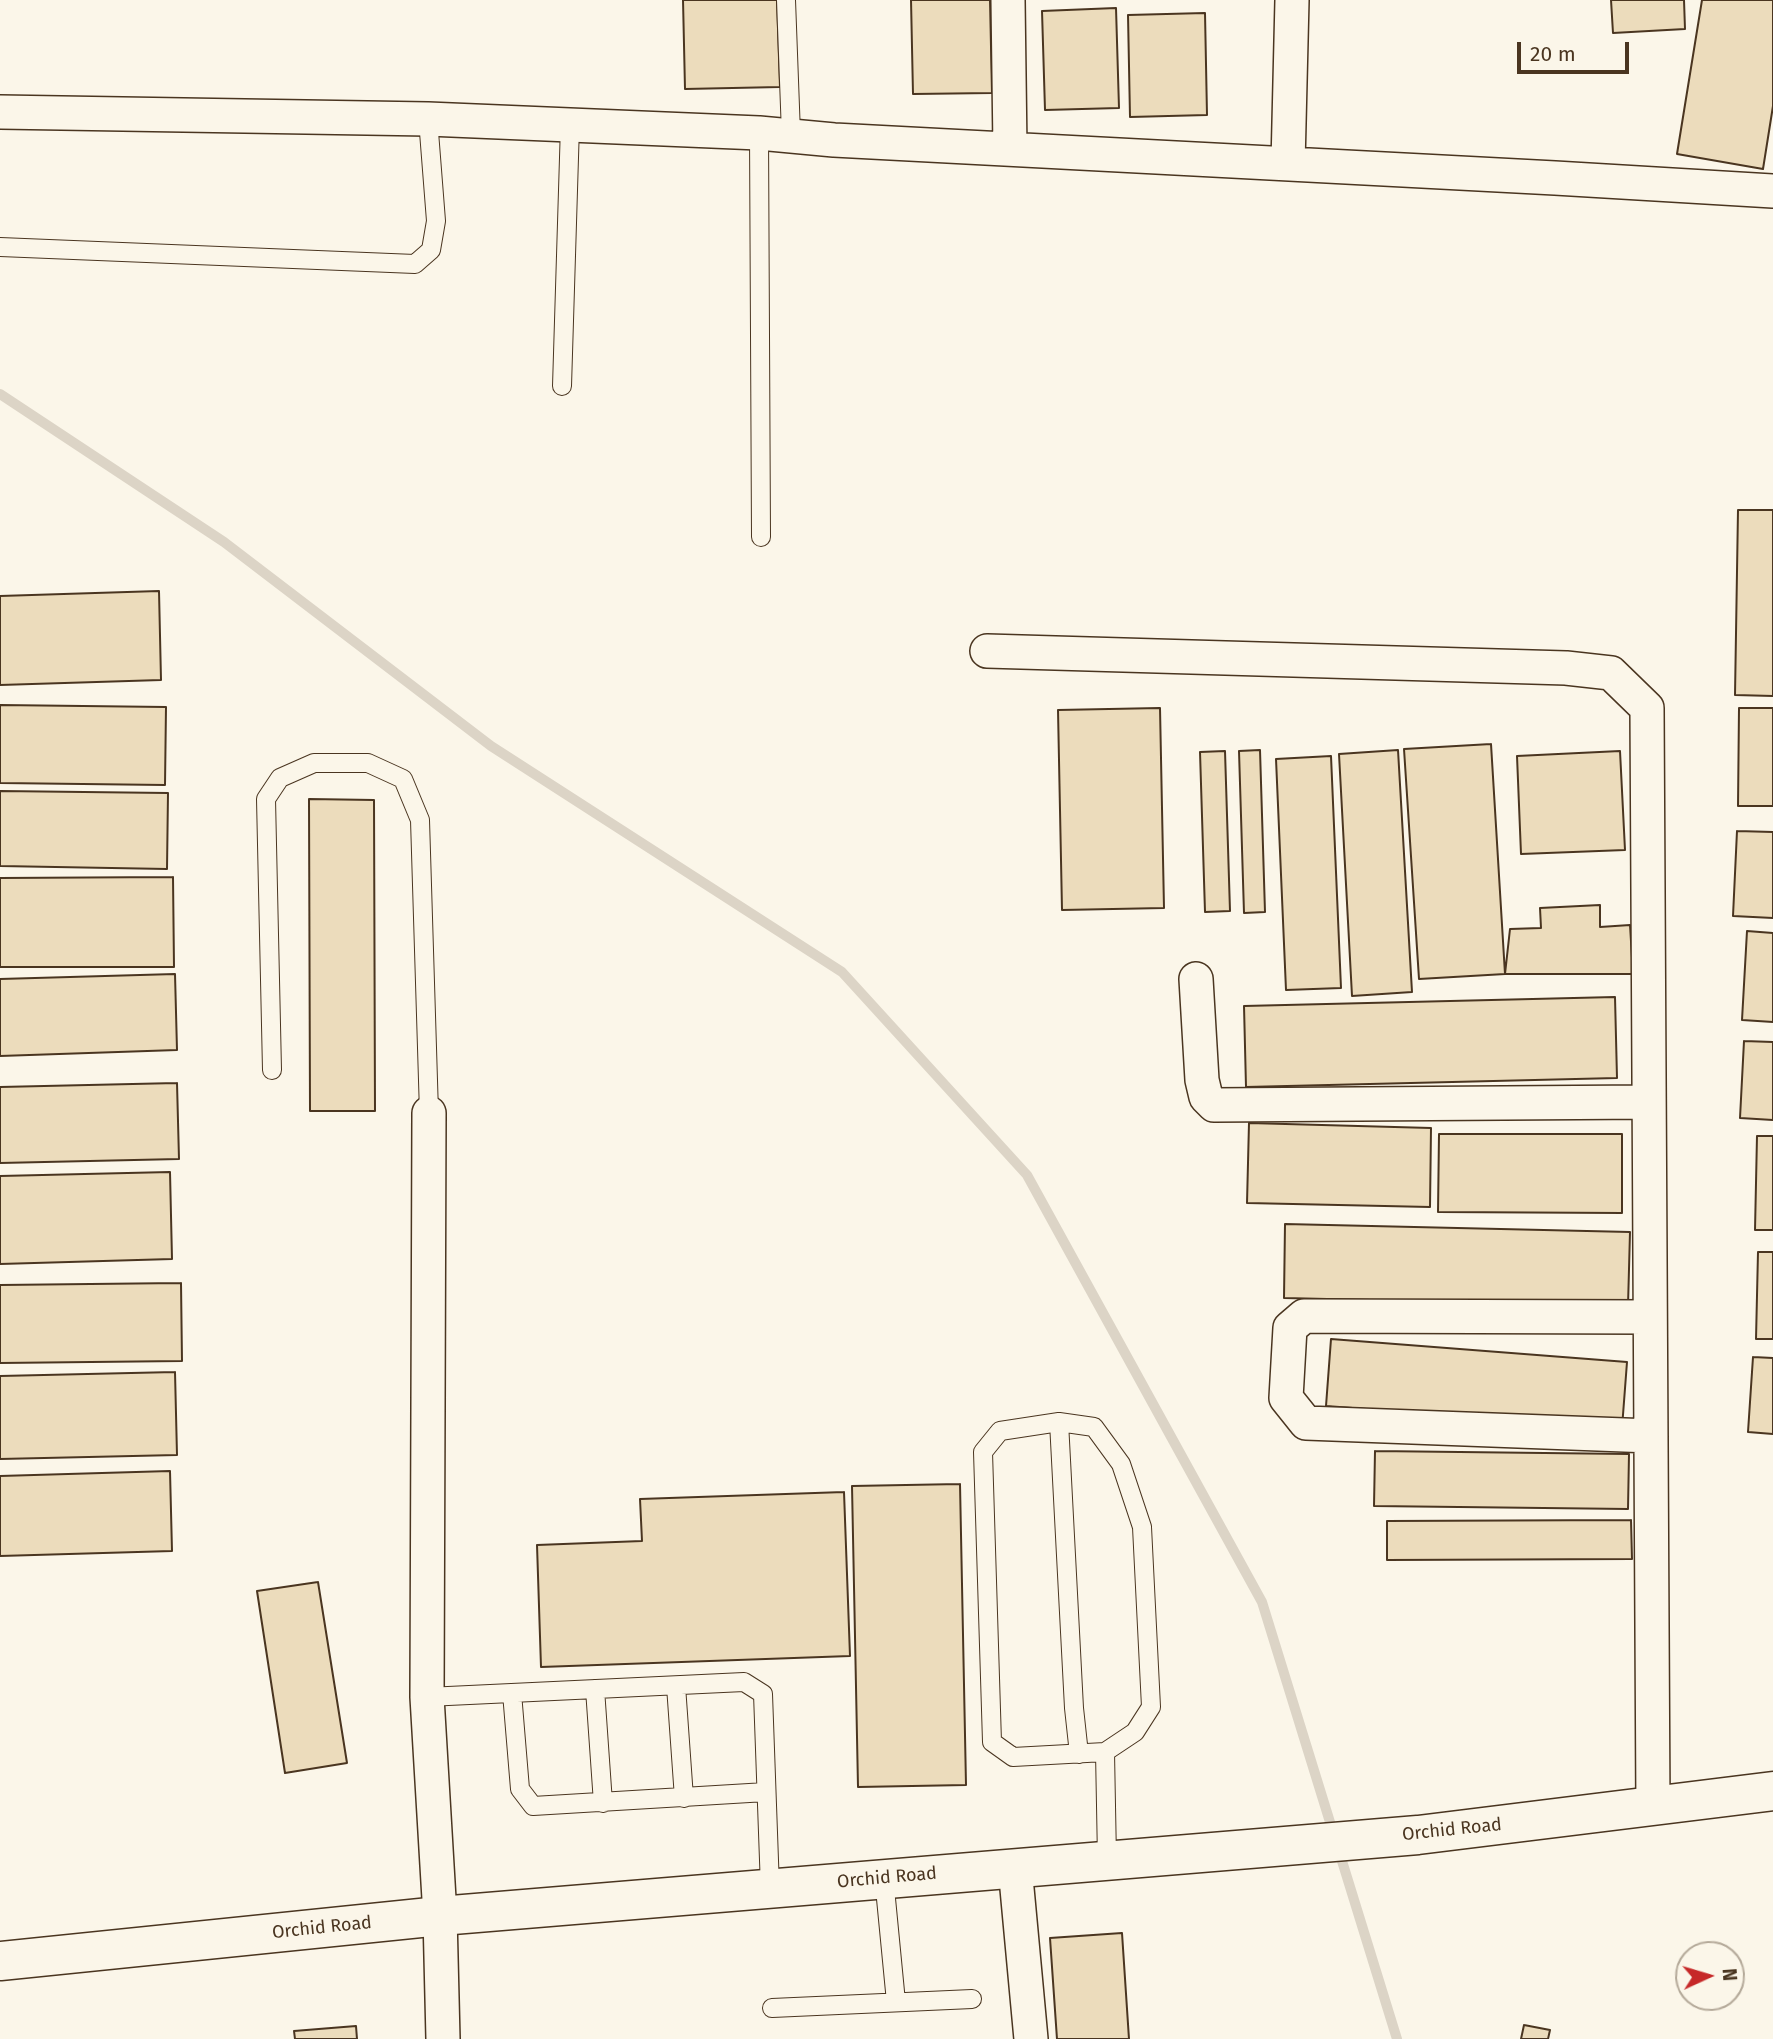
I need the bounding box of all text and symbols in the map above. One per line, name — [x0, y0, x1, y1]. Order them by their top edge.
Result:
scale bar — [1521, 28, 1633, 72]
text: 20 m — [1530, 41, 1576, 67]
street label: Orchid Road — [1401, 1814, 1503, 1846]
street label: Orchid Road — [836, 1863, 938, 1893]
street label: Orchid Road — [271, 1912, 373, 1944]
north arrow — [1675, 1941, 1745, 2011]
text: N — [1718, 1968, 1741, 1982]

